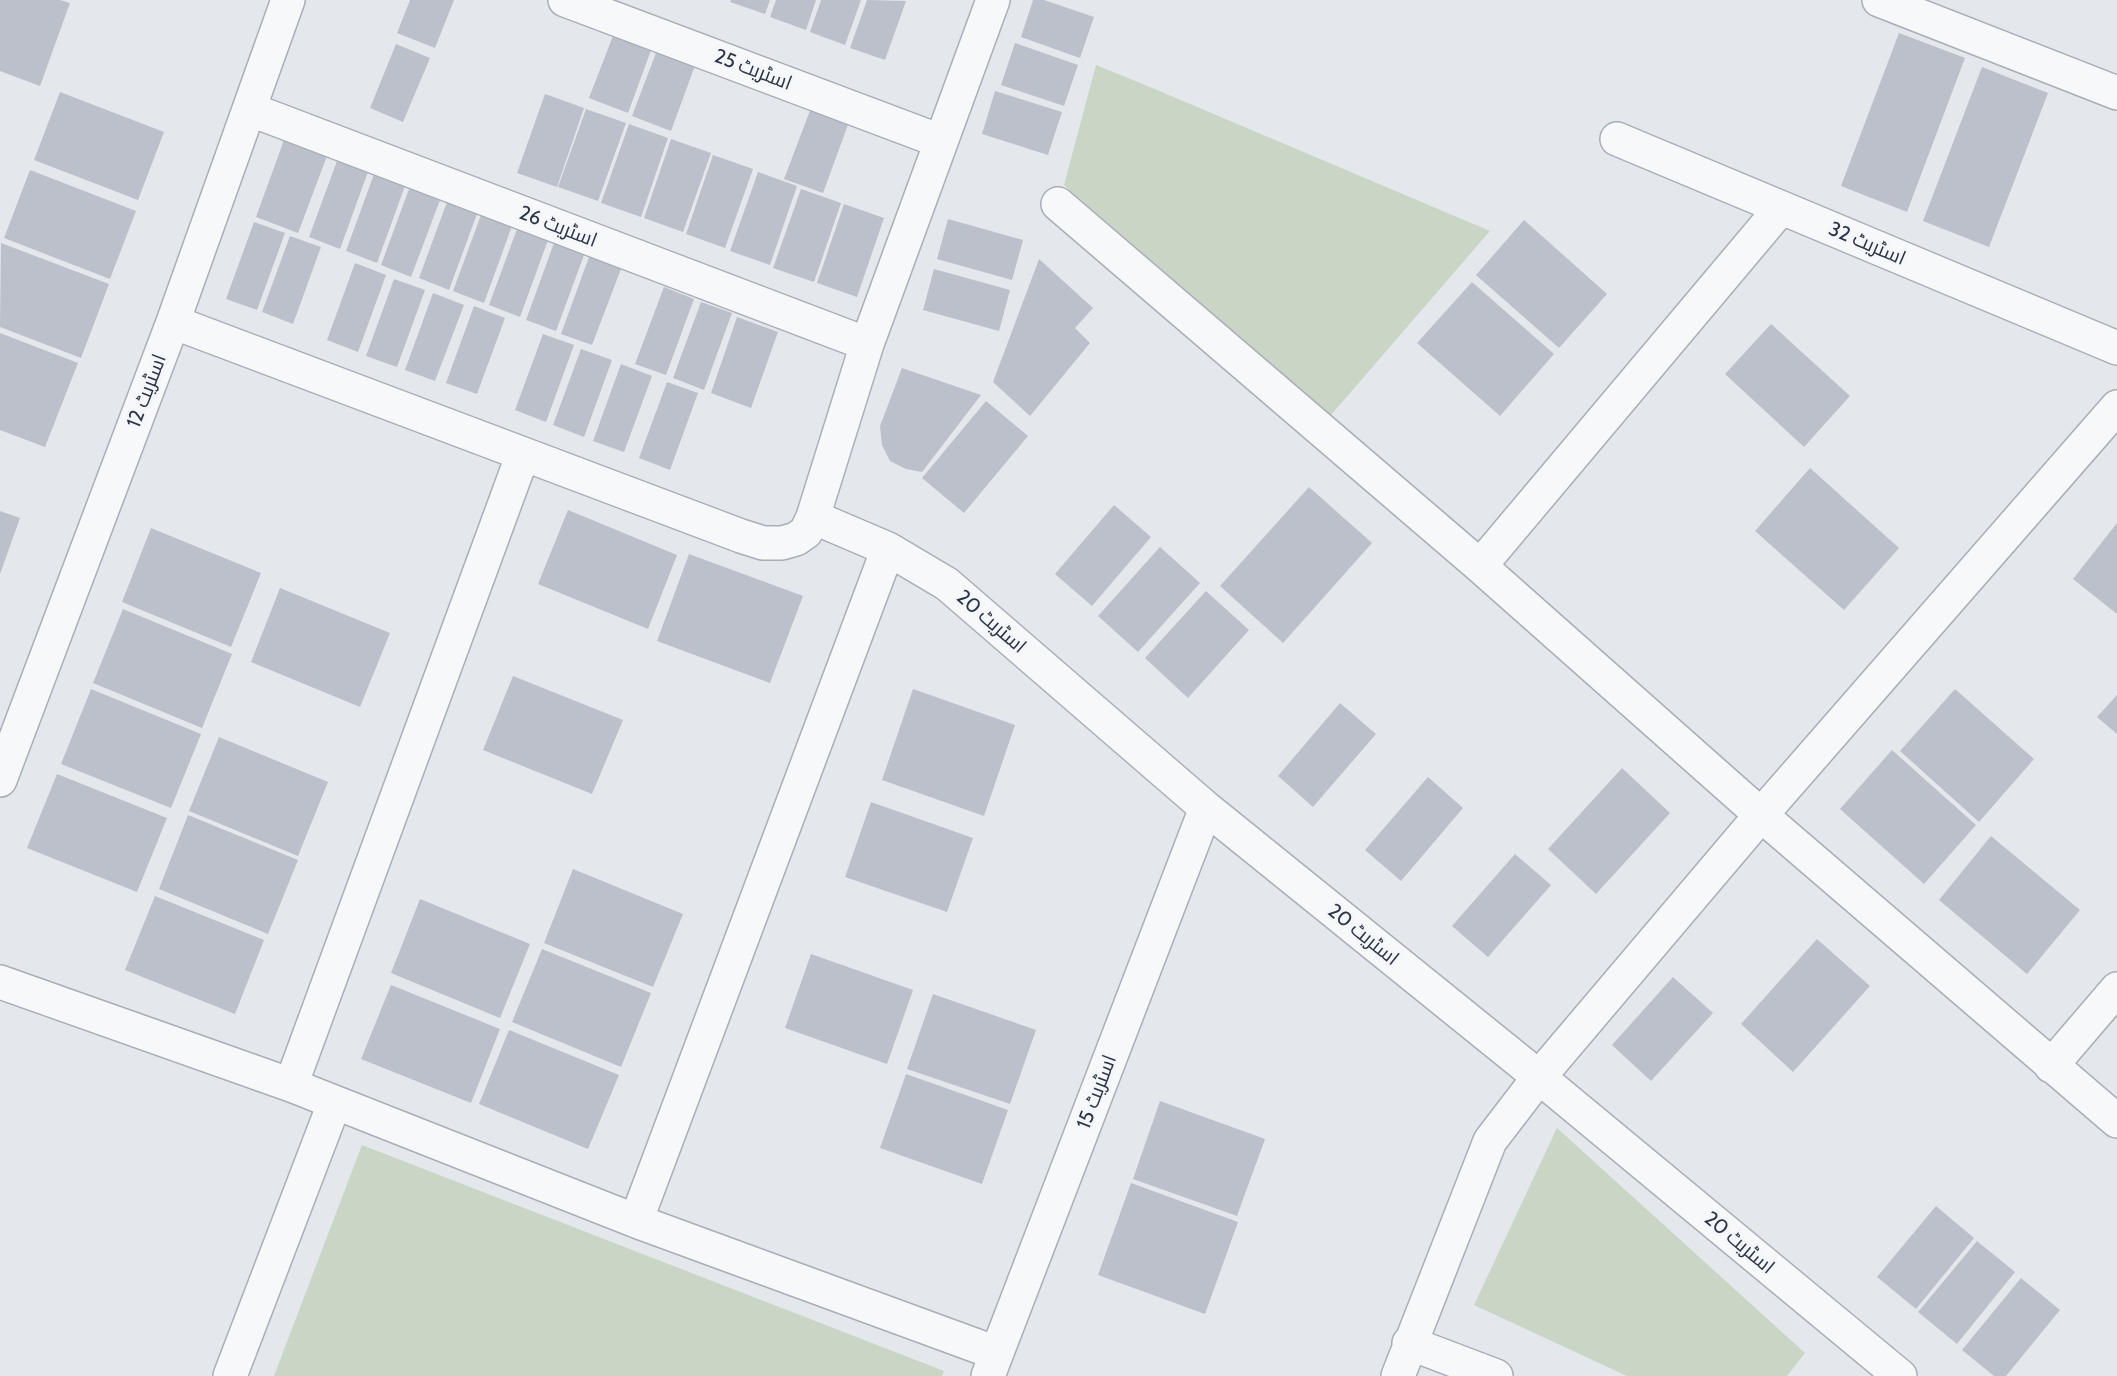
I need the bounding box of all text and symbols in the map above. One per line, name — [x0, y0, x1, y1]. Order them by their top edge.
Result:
street label: اسٹریٹ 25 — [711, 44, 795, 96]
street label: اسٹریٹ 26 — [516, 201, 600, 253]
street label: اسٹریٹ 32 — [1825, 217, 1909, 271]
street label: اسٹریٹ 12 — [122, 351, 172, 431]
street label: اسٹریٹ 20 — [951, 585, 1031, 659]
street label: اسٹریٹ 20 — [1323, 899, 1403, 971]
street label: اسٹریٹ 15 — [1072, 1052, 1122, 1132]
street label: اسٹریٹ 20 — [1699, 1207, 1779, 1279]

